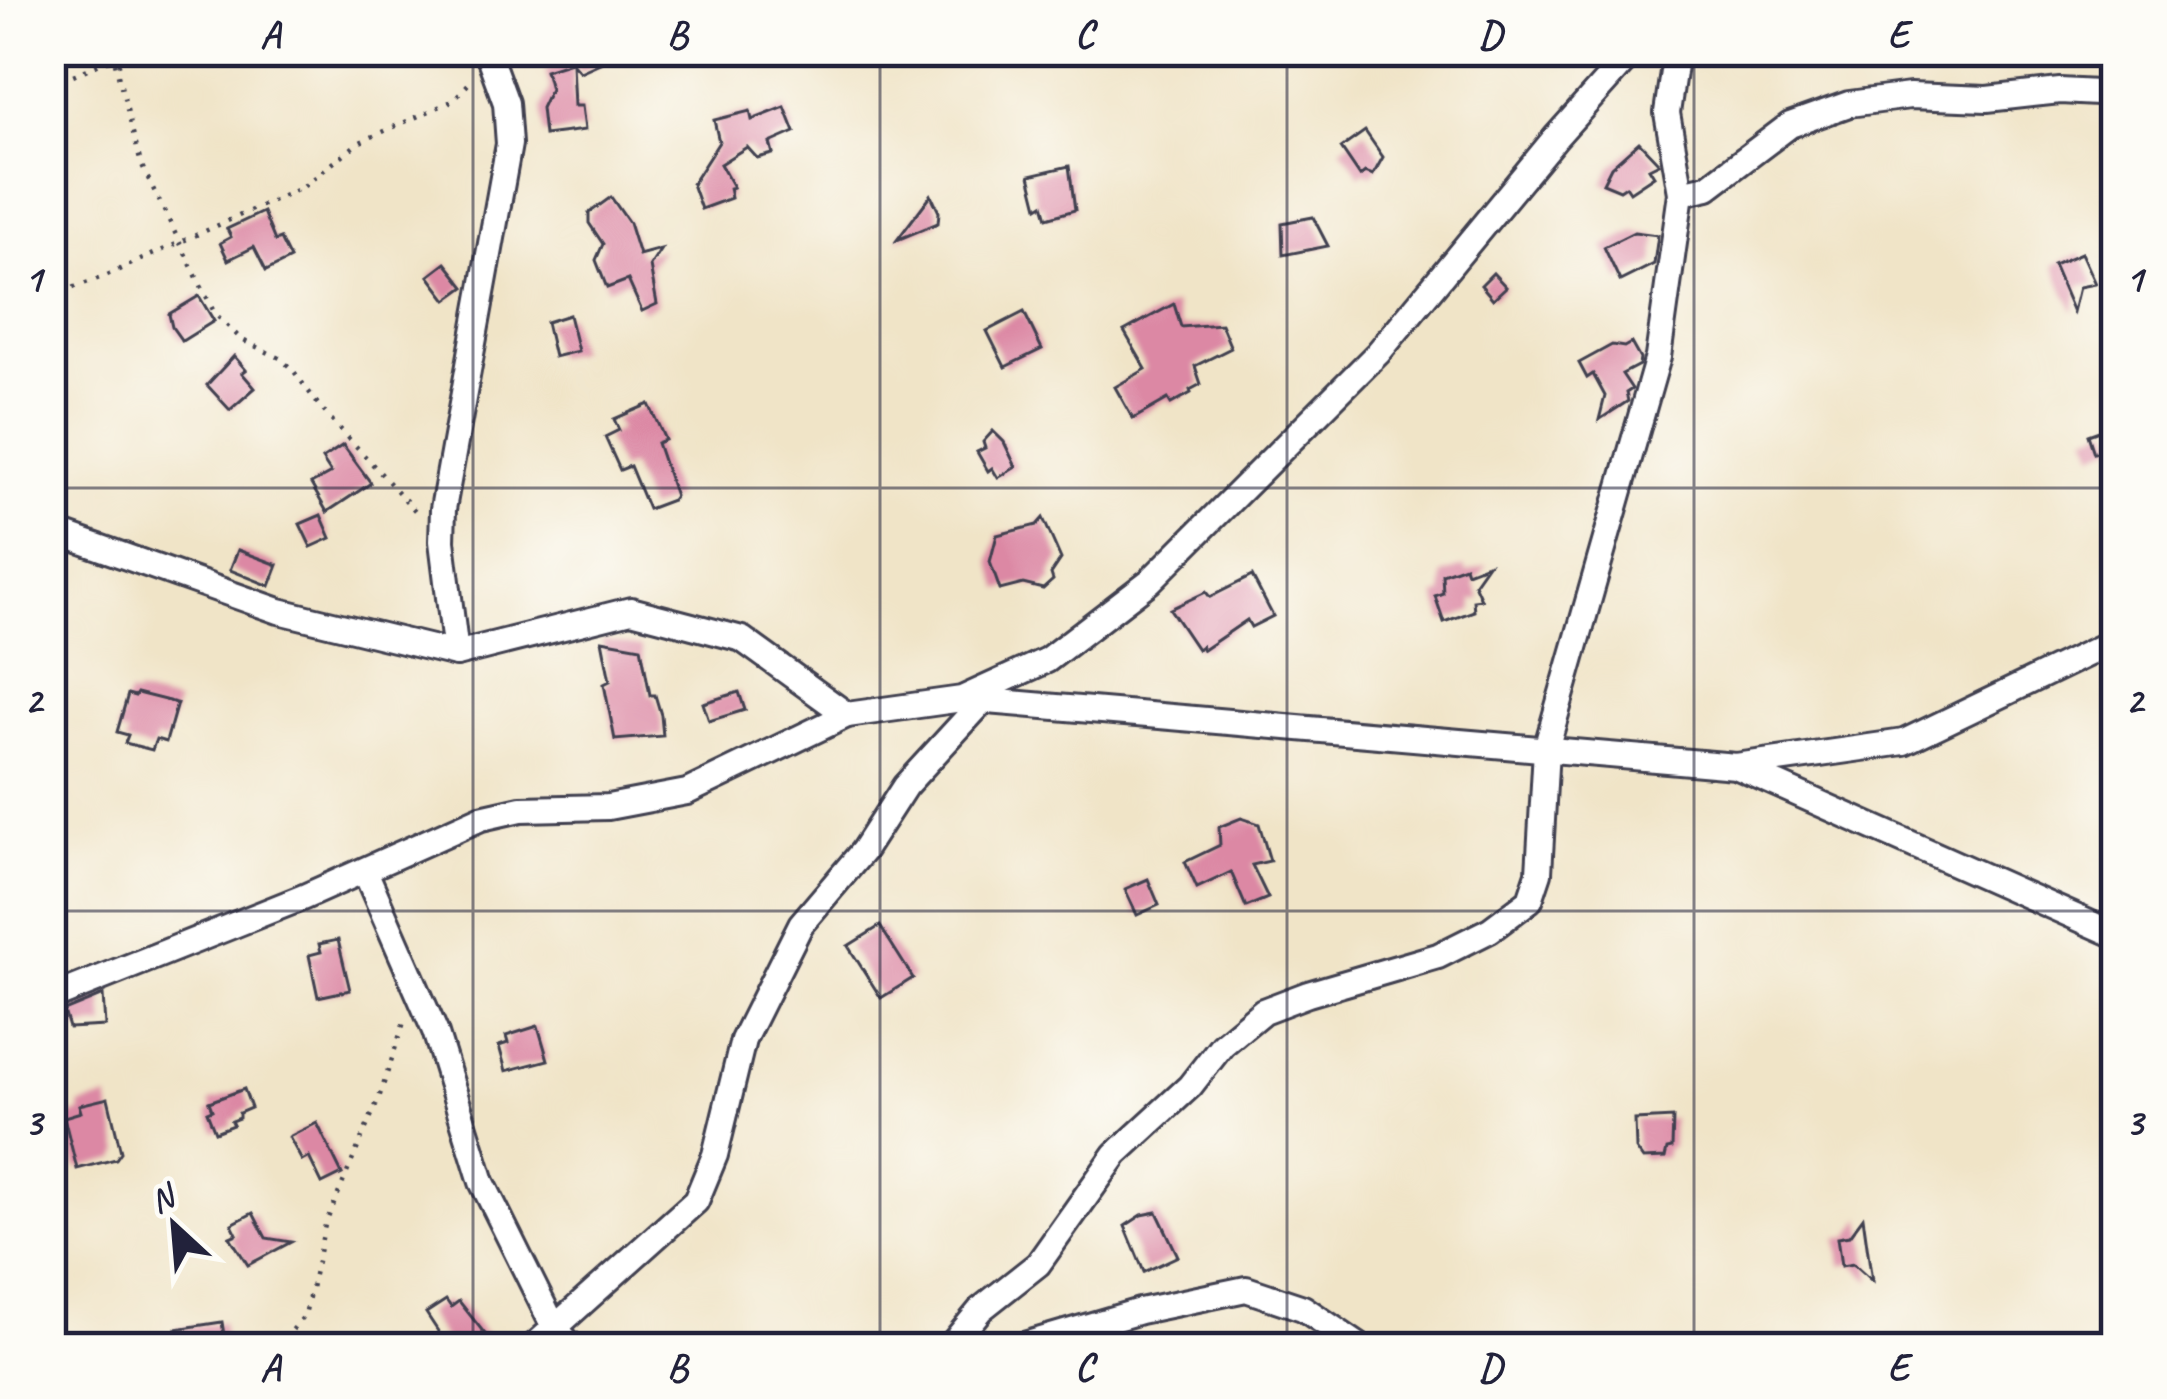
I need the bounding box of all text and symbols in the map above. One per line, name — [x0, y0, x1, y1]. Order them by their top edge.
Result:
text: A — [260, 10, 283, 59]
text: B — [667, 10, 691, 59]
text: C — [1075, 10, 1099, 59]
text: D — [1479, 10, 1506, 59]
text: E — [1888, 10, 1914, 59]
text: 1 — [24, 254, 46, 303]
text: 1 — [2125, 254, 2147, 303]
text: 2 — [24, 676, 45, 725]
text: 2 — [2125, 676, 2146, 725]
text: 3 — [24, 1098, 45, 1147]
text: 3 — [2125, 1098, 2146, 1147]
north arrow — [114, 1165, 234, 1285]
text: N — [143, 1173, 185, 1222]
text: A — [260, 1343, 283, 1392]
text: B — [667, 1343, 691, 1392]
text: C — [1075, 1343, 1099, 1392]
text: D — [1479, 1343, 1506, 1392]
text: E — [1888, 1343, 1914, 1392]

